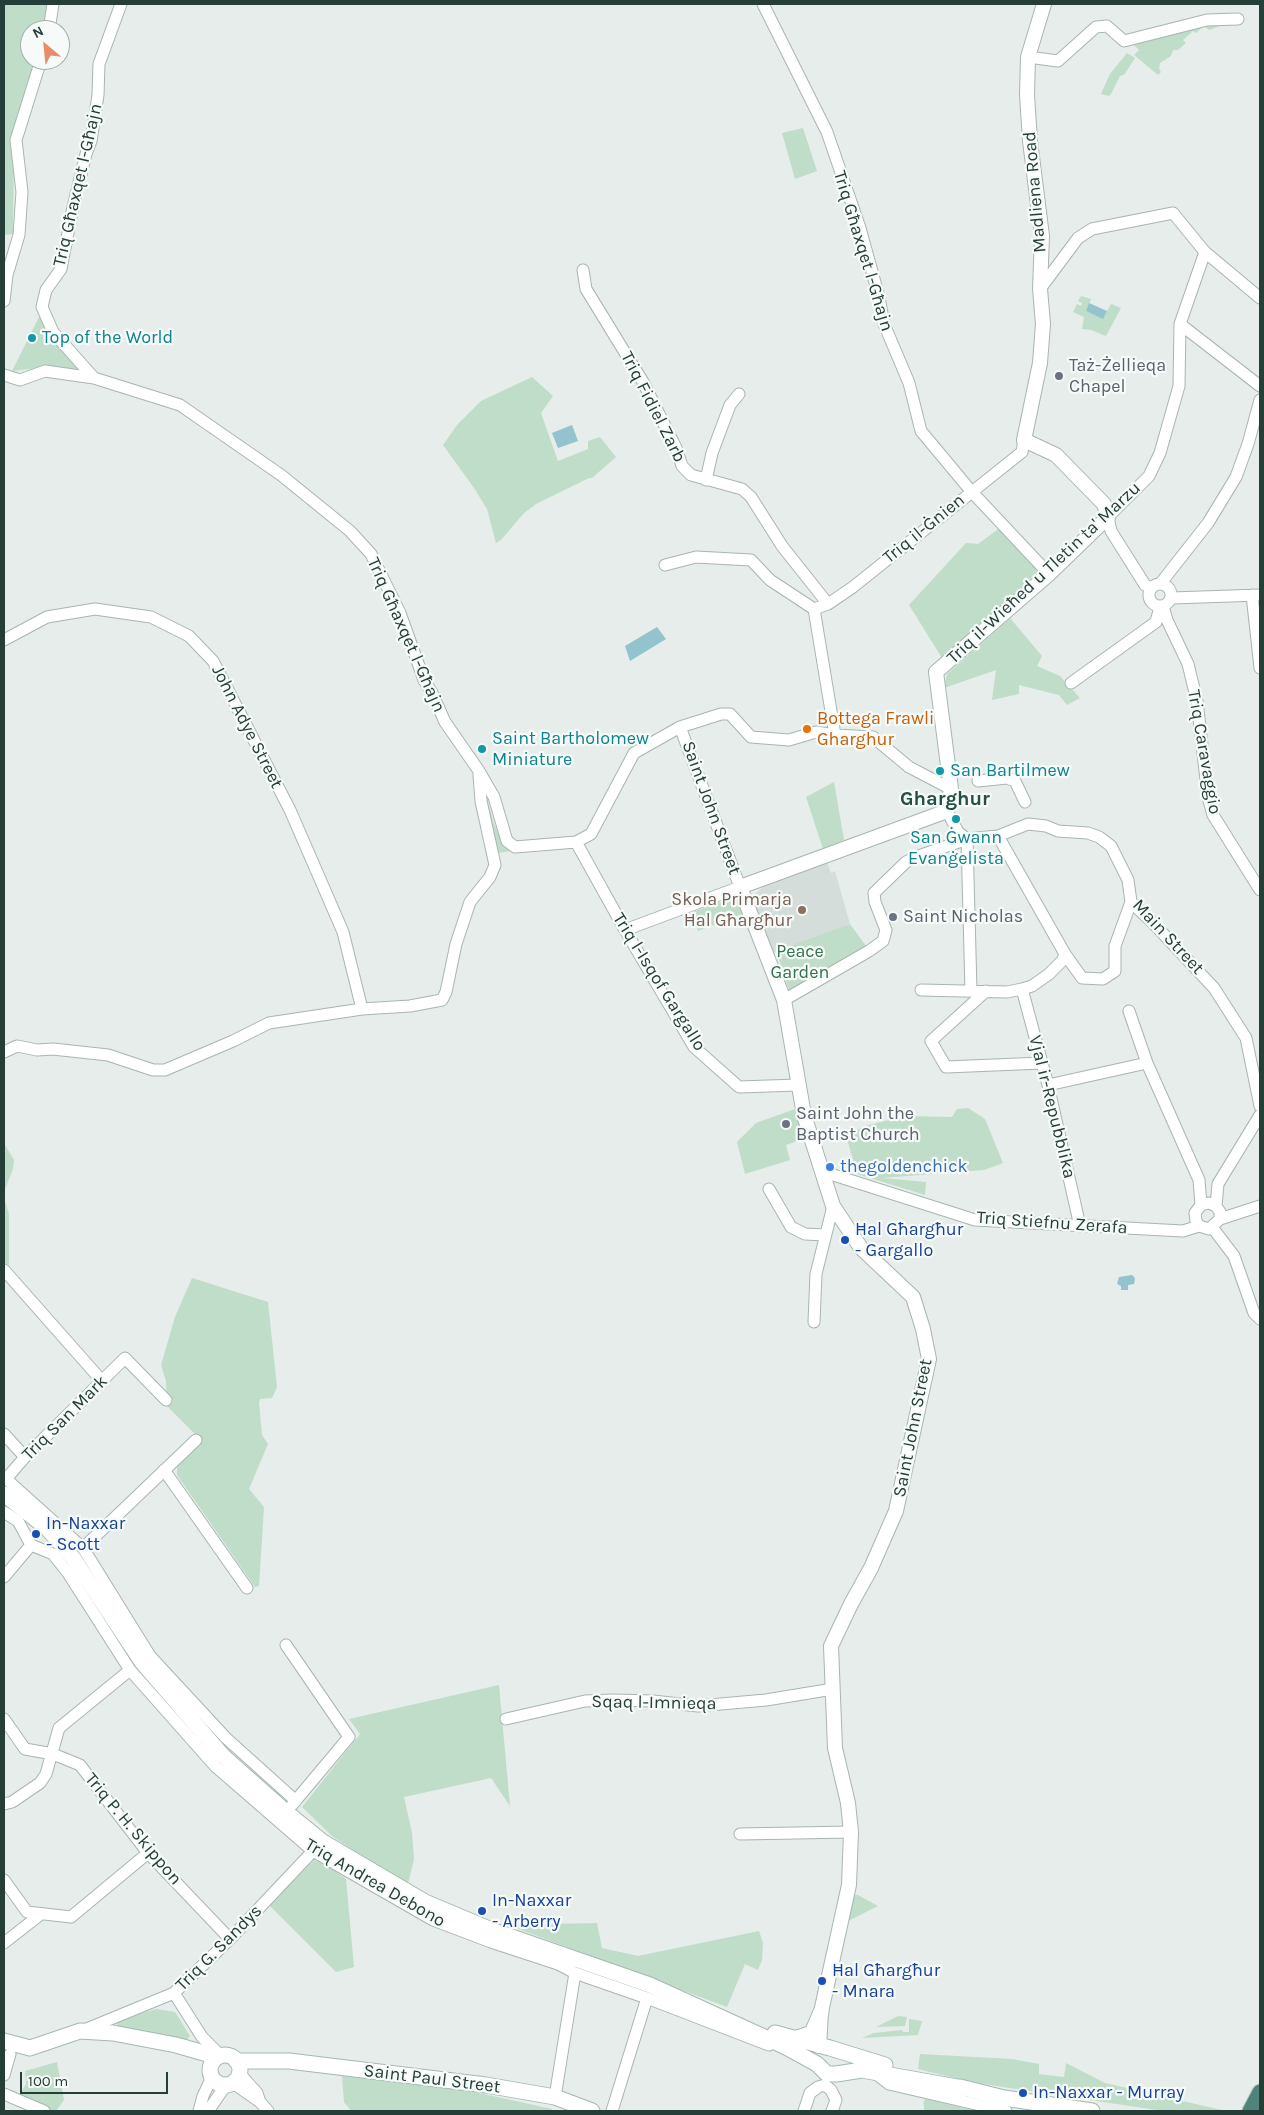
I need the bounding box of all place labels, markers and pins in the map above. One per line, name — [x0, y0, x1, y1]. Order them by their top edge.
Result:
place label: Top of the World — [42, 327, 173, 349]
marker: Top of the World — [26, 332, 38, 344]
place label: Taż-Żellieqa Chapel — [1069, 355, 1166, 398]
marker: Taż-Żellieqa Chapel — [1053, 370, 1065, 382]
place label: Bottega Frawli Gharghur — [817, 708, 934, 751]
marker: Bottega Frawli Gharghur — [801, 723, 813, 735]
place label: Saint Bartholomew Miniature — [492, 728, 649, 771]
marker: Saint Bartholomew Miniature — [476, 743, 488, 755]
place label: San Bartilmew — [950, 760, 1070, 782]
marker: San Bartilmew — [934, 765, 946, 777]
marker: San Ġwann Evanġelista — [950, 813, 962, 825]
place label: San Ġwann Evanġelista — [908, 827, 1004, 870]
place label: Skola Primarja Ħal Għargħur — [671, 889, 792, 932]
marker: Skola Primarja Ħal Għargħur — [796, 904, 808, 916]
place label: Saint Nicholas — [903, 906, 1023, 928]
marker: Saint Nicholas — [887, 911, 899, 923]
place label: Saint John the Baptist Church — [796, 1103, 920, 1146]
marker: Saint John the Baptist Church — [780, 1118, 792, 1130]
place label: thegoldenchick — [840, 1156, 968, 1178]
marker: thegoldenchick — [824, 1161, 836, 1173]
place label: Ħal Għargħur - Gargallo — [855, 1219, 963, 1262]
marker: Ħal Għargħur - Gargallo — [839, 1234, 851, 1246]
place label: In-Naxxar - Scott — [46, 1513, 125, 1556]
marker: In-Naxxar - Scott — [30, 1528, 42, 1540]
place label: In-Naxxar - Arberry — [492, 1890, 571, 1932]
marker: In-Naxxar - Arberry — [476, 1905, 488, 1917]
place label: Ħal Għargħur - Mnara — [832, 1960, 940, 2002]
marker: Ħal Għargħur - Mnara — [816, 1975, 828, 1987]
place label: In-Naxxar - Murray — [1033, 2082, 1184, 2104]
marker: In-Naxxar - Murray — [1017, 2087, 1029, 2099]

